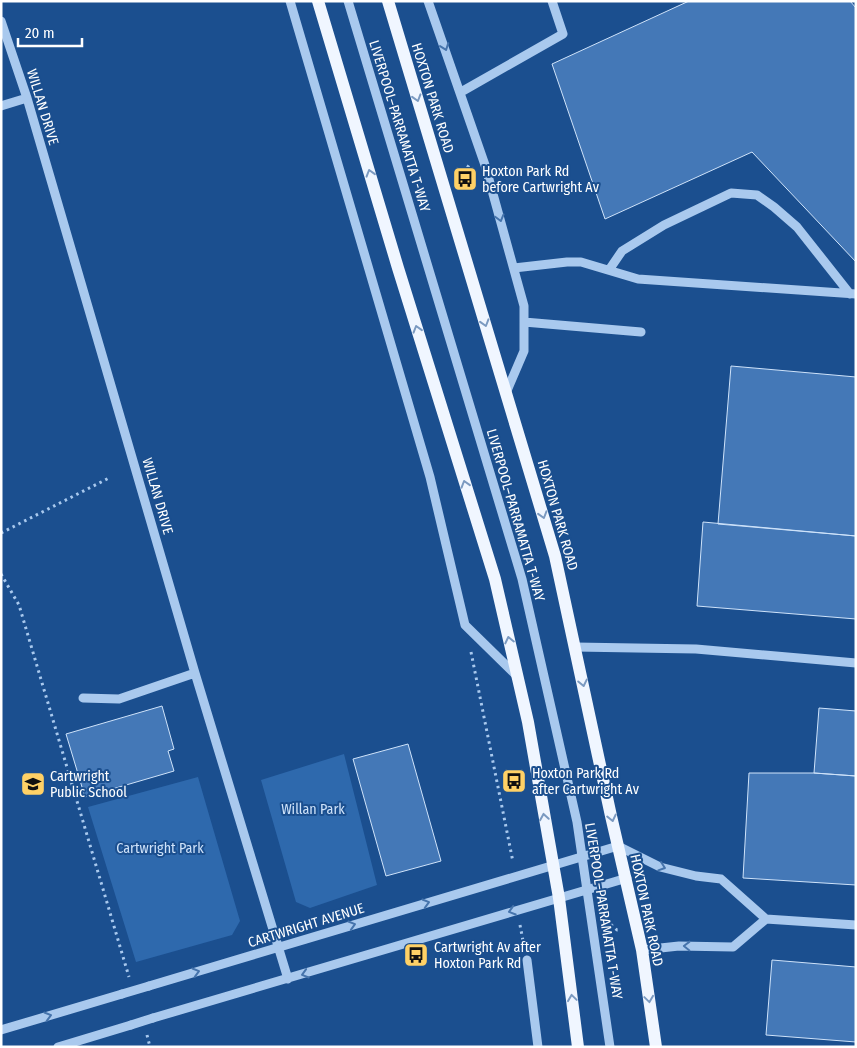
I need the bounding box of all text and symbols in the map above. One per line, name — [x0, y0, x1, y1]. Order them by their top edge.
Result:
scale bar — [18, 15, 81, 47]
text: 20 m — [25, 24, 55, 42]
street label: LIVERPOOL–PARRAMATTA T-WAY — [365, 38, 434, 214]
street label: HOXTON PARK ROAD — [408, 41, 457, 155]
one-way arrow — [439, 42, 449, 51]
street label: WILLAN DRIVE — [23, 67, 62, 148]
one-way arrow — [412, 93, 422, 102]
place label: Hoxton Park Rd before Cartwright Av — [482, 163, 600, 196]
bus stop icon: Hoxton Park Rd before Cartwright Av — [452, 166, 478, 192]
one-way arrow — [365, 170, 375, 178]
one-way arrow — [494, 214, 505, 223]
one-way arrow — [480, 318, 490, 327]
one-way arrow — [413, 325, 423, 334]
street label: LIVERPOOL–PARRAMATTA T-WAY — [483, 427, 548, 603]
street label: WILLAN DRIVE — [138, 456, 177, 537]
street label: HOXTON PARK ROAD — [534, 458, 581, 572]
one-way arrow — [461, 480, 471, 489]
one-way arrow — [538, 510, 548, 518]
one-way arrow — [504, 636, 515, 645]
one-way arrow — [577, 678, 587, 687]
place label: Hoxton Park Rd after Cartwright Av — [532, 765, 640, 798]
place label: Cartwright Public School — [50, 768, 127, 801]
bus stop icon: Hoxton Park Rd after Cartwright Av — [501, 768, 527, 794]
school or university icon: Cartwright Public School — [20, 771, 46, 797]
park label: Willan Park — [281, 801, 345, 818]
one-way arrow — [539, 813, 549, 822]
one-way arrow — [606, 813, 617, 822]
street label: LIVERPOOL–PARRAMATTA T-WAY — [581, 822, 626, 1001]
park label: Cartwright Park — [116, 840, 204, 857]
street label: HOXTON PARK ROAD — [626, 852, 667, 968]
one-way arrow — [658, 861, 666, 871]
one-way arrow — [422, 898, 430, 908]
street label: CARTWRIGHT AVENUE — [246, 900, 367, 951]
one-way arrow — [508, 905, 516, 915]
one-way arrow — [347, 921, 355, 931]
place label: Cartwright Av after Hoxton Park Rd — [434, 939, 541, 972]
one-way arrow — [683, 941, 691, 951]
bus stop icon: Cartwright Av after Hoxton Park Rd — [403, 942, 429, 968]
one-way arrow — [192, 968, 200, 978]
one-way arrow — [301, 968, 309, 978]
one-way arrow — [567, 994, 577, 1003]
one-way arrow — [643, 995, 654, 1003]
one-way arrow — [43, 1012, 52, 1022]

